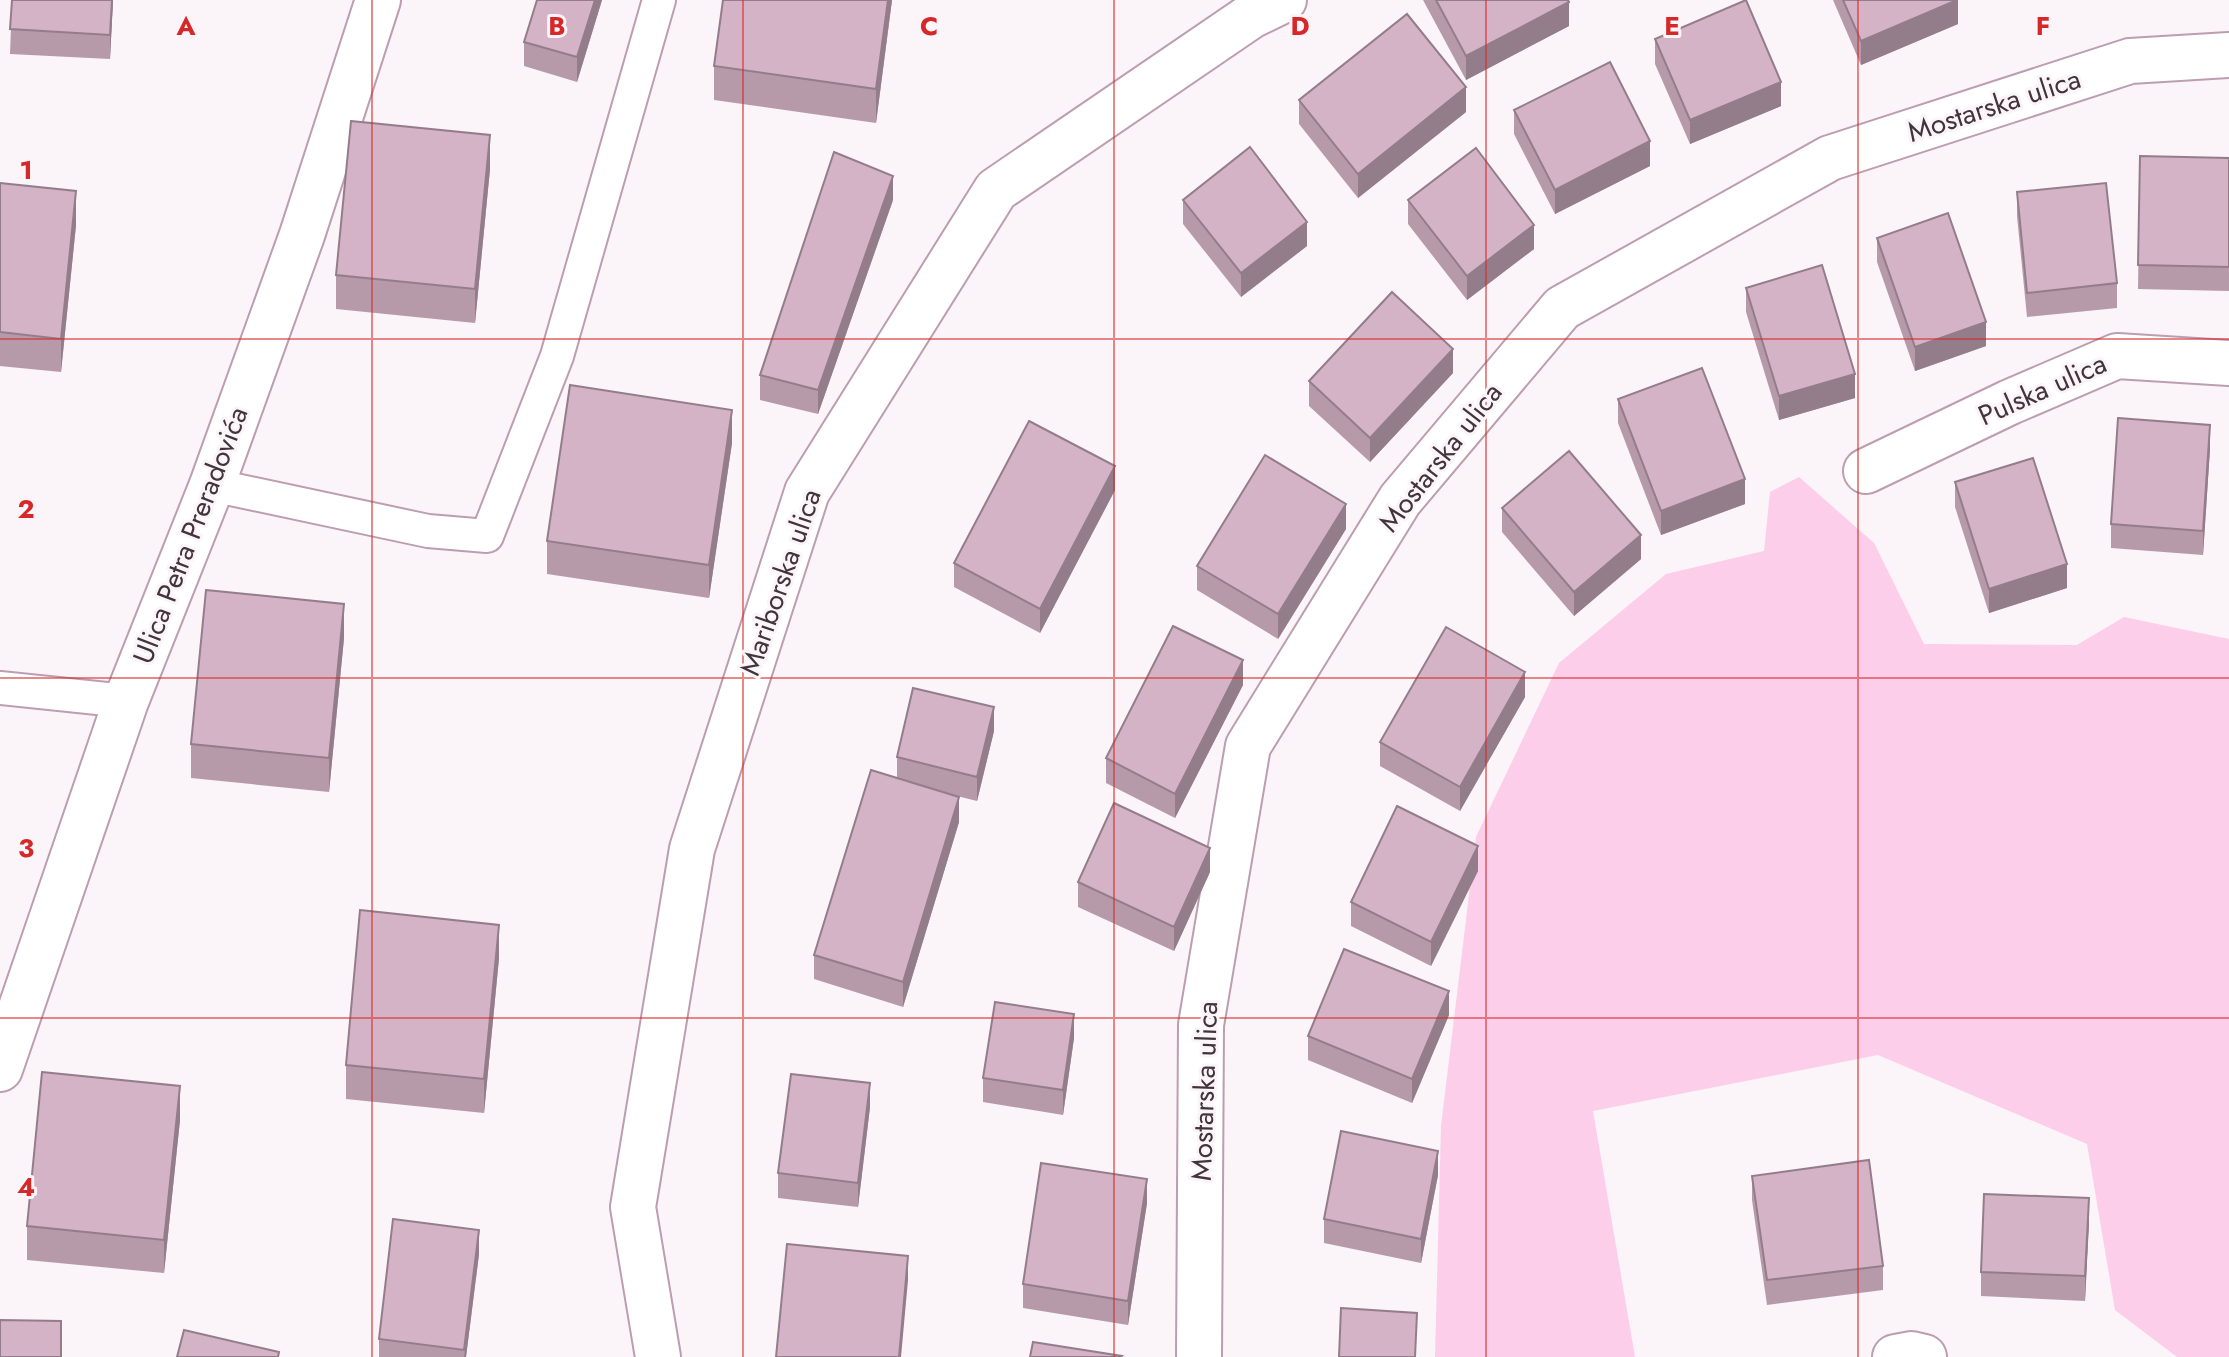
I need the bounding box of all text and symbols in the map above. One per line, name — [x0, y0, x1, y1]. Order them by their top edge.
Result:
text: A — [175, 7, 196, 45]
text: B — [548, 7, 566, 45]
text: C — [920, 7, 938, 45]
text: D — [1290, 7, 1310, 45]
text: E — [1664, 7, 1680, 45]
text: F — [2036, 7, 2050, 45]
street label: Mostarska ulica — [1902, 58, 2086, 153]
text: 1 — [19, 151, 33, 189]
street label: Pulska ulica — [1971, 343, 2113, 436]
street label: Mostarska ulica — [1369, 374, 1512, 541]
street label: Ulica Petra Preradovića — [123, 401, 258, 670]
street label: Mariborska ulica — [729, 483, 832, 681]
text: 2 — [17, 490, 35, 528]
text: 3 — [18, 829, 34, 867]
street label: Mostarska ulica — [1181, 1000, 1228, 1182]
text: 4 — [17, 1168, 35, 1206]

